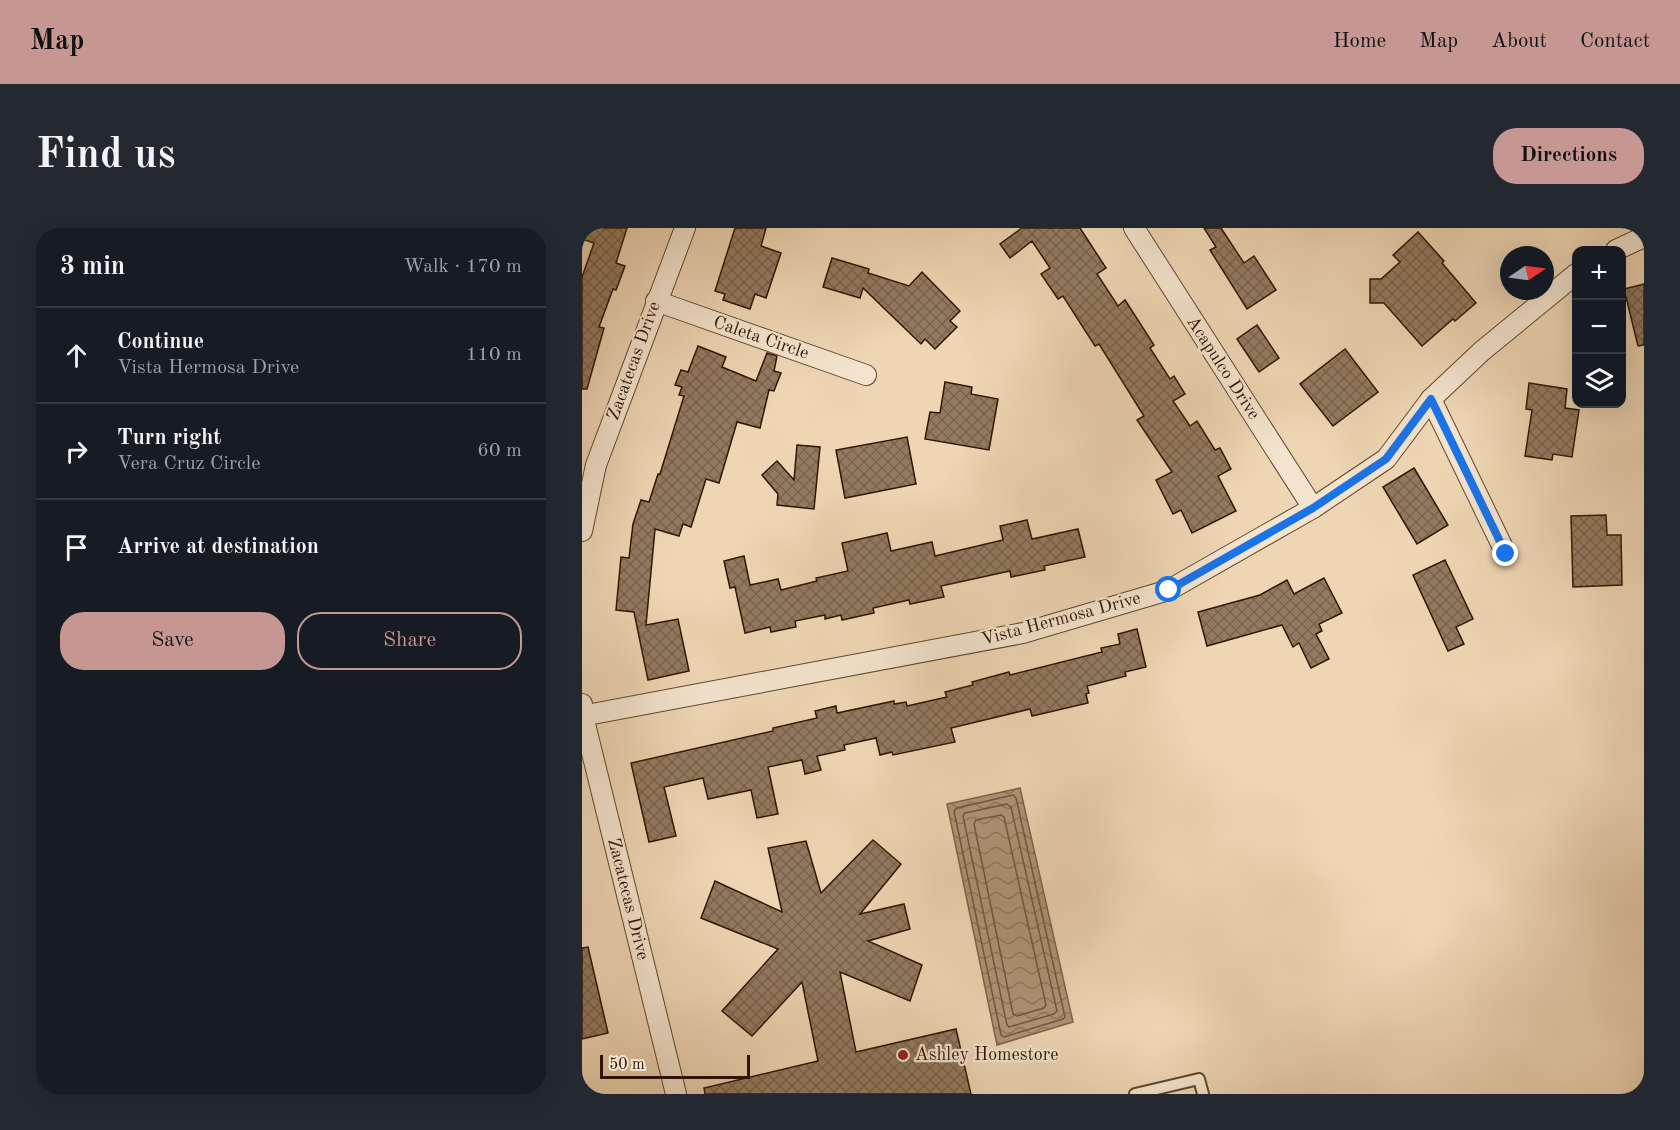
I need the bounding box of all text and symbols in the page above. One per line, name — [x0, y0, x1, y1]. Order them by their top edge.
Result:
text: Map — [30, 28, 84, 56]
text: Home — [1333, 31, 1386, 52]
text: Map — [1419, 31, 1458, 52]
text: About — [1491, 31, 1547, 52]
text: Contact — [1580, 31, 1650, 52]
button: Directions — [1493, 128, 1644, 184]
text: Find us — [36, 135, 175, 177]
north arrow — [1500, 246, 1554, 300]
map controls — [1572, 246, 1626, 408]
button: + — [1572, 246, 1626, 300]
text: 3 min — [60, 254, 125, 280]
text: Walk · 170 m — [403, 257, 522, 277]
street label: Zacatecas Drive — [604, 299, 664, 423]
button: − — [1572, 300, 1626, 354]
street label: Caleta Circle — [711, 313, 811, 363]
street label: Acapulco Drive — [1183, 313, 1263, 423]
text: Continue — [117, 331, 204, 353]
icon: ahead — [60, 339, 93, 372]
text: 110 m — [466, 345, 522, 365]
button: layers — [1572, 354, 1626, 408]
text: Vista Hermosa Drive — [117, 358, 299, 378]
text: Turn right — [117, 427, 221, 449]
icon: right — [60, 435, 93, 468]
text: 60 m — [477, 441, 522, 461]
text: Vera Cruz Circle — [117, 454, 260, 474]
icon: arrive — [60, 531, 93, 564]
text: Arrive at destination — [117, 536, 319, 558]
route end — [1492, 540, 1518, 566]
route start — [1155, 576, 1181, 602]
street label: Vista Hermosa Drive — [979, 589, 1143, 649]
button: Save — [60, 612, 285, 670]
button: Share — [297, 612, 522, 670]
street label: Zacatecas Drive — [604, 836, 652, 962]
place label: Ashley Homestore — [915, 1046, 1058, 1064]
marker: Ashley Homestore — [896, 1048, 910, 1062]
scale bar — [600, 1052, 750, 1080]
text: 50 m — [609, 1057, 645, 1073]

